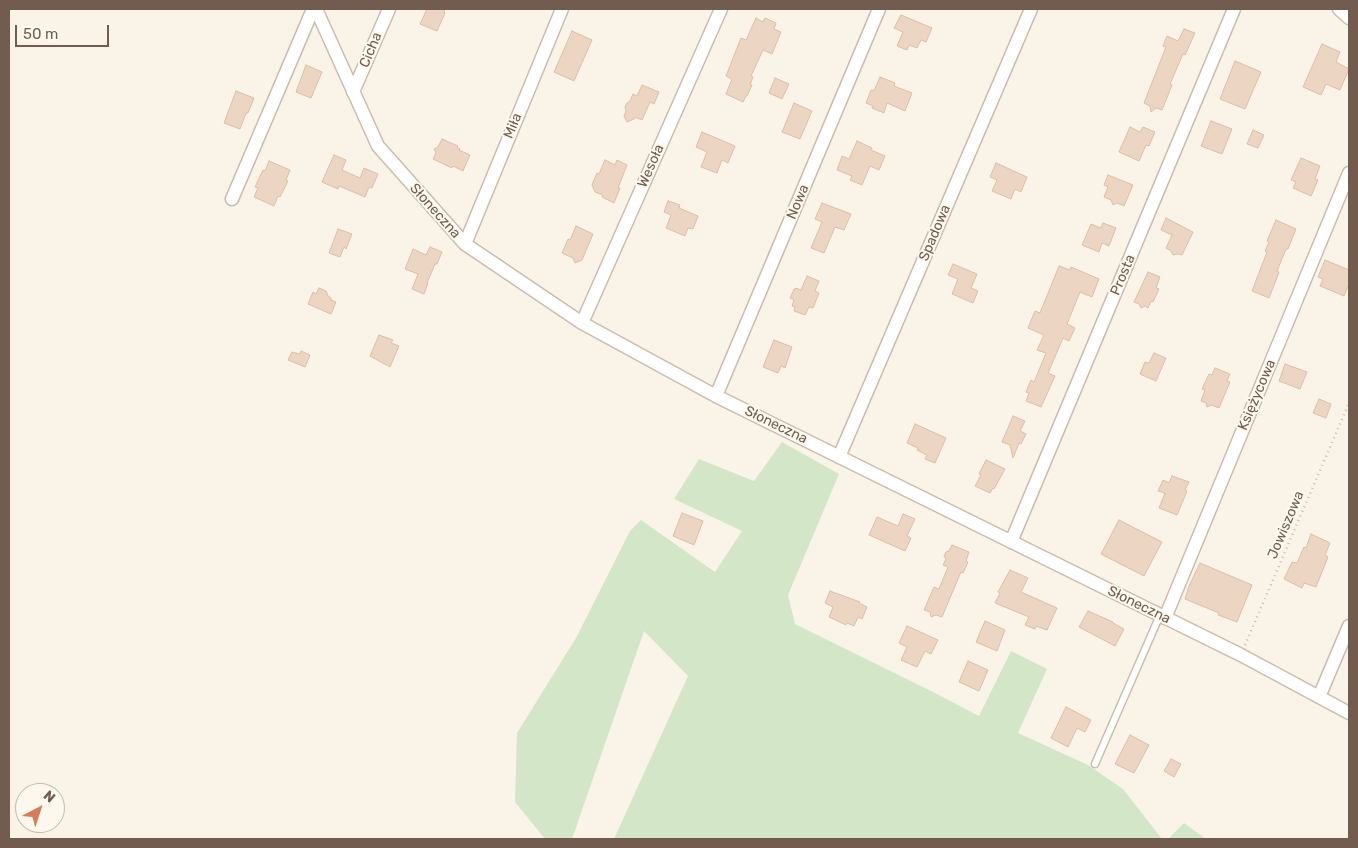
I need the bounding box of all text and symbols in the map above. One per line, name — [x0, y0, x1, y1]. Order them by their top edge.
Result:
scale bar — [18, 15, 111, 47]
text: 50 m — [23, 25, 58, 43]
street label: Cicha — [356, 30, 386, 70]
street label: Miła — [500, 111, 526, 141]
street label: Wesoła — [634, 142, 668, 190]
street label: Słoneczna — [406, 180, 464, 242]
street label: Nowa — [783, 182, 813, 222]
street label: Spadowa — [916, 202, 954, 264]
street label: Prosta — [1107, 252, 1139, 298]
street label: Księżycowa — [1235, 357, 1279, 433]
street label: Słoneczna — [742, 403, 810, 447]
street label: Jowiszowa — [1264, 489, 1308, 561]
street label: Słoneczna — [1105, 583, 1173, 627]
north arrow — [15, 783, 65, 833]
text: N — [40, 787, 59, 807]

